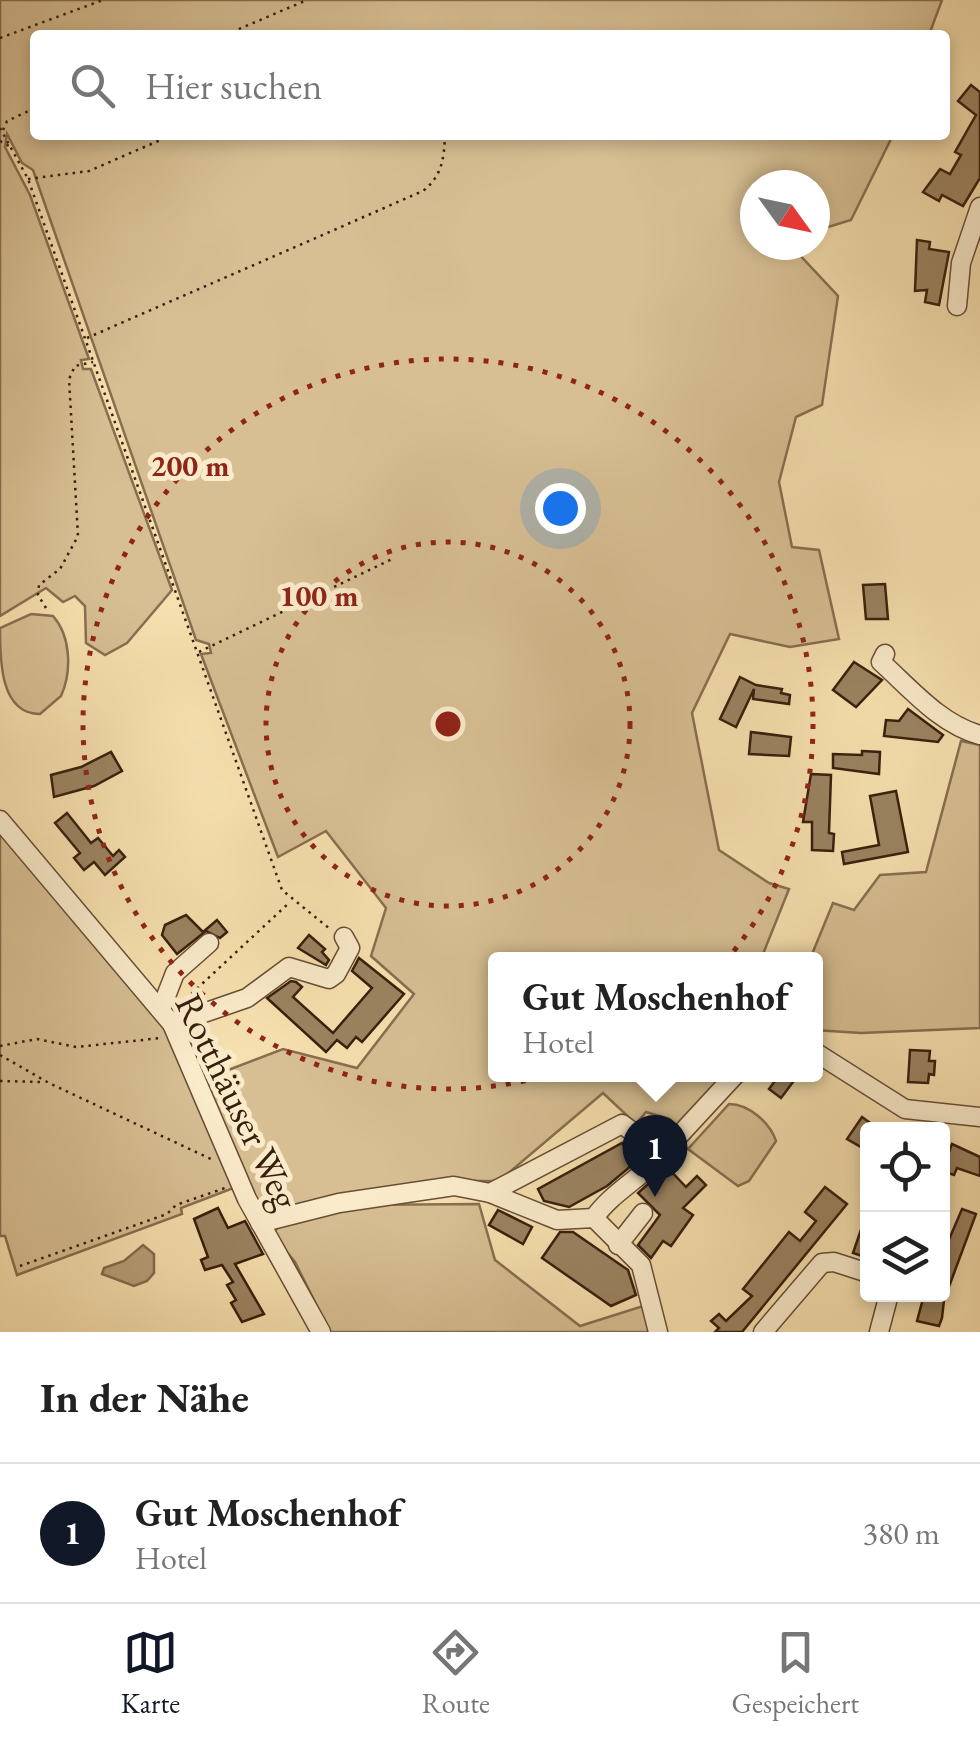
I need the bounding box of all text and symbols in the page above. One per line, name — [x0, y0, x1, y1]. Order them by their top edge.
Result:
search box — [30, 30, 950, 140]
icon: search — [65, 58, 120, 113]
text: Hier suchen — [145, 61, 322, 110]
north arrow — [740, 170, 830, 260]
text: 200 m — [151, 446, 229, 485]
your location — [535, 483, 586, 534]
text: 100 m — [280, 576, 358, 615]
centre of rings — [430, 706, 466, 742]
popup — [488, 952, 823, 1082]
text: Gut Moschenhof — [522, 972, 789, 1021]
street label: Rotthäuser Weg — [165, 985, 312, 1217]
text: Hotel — [522, 1021, 594, 1063]
pin: 1 — [622, 1114, 688, 1197]
map controls — [860, 1122, 950, 1302]
button: locate — [860, 1122, 950, 1212]
button: layers — [860, 1212, 950, 1302]
text: In der Nähe — [40, 1370, 249, 1425]
text: Gut Moschenhof — [135, 1488, 401, 1537]
text: 1 — [64, 1512, 81, 1554]
text: 380 m — [863, 1512, 940, 1554]
text: Hotel — [135, 1537, 207, 1579]
tab: Karte — [121, 1625, 180, 1721]
tab: Route — [422, 1625, 490, 1721]
tab: Gespeichert — [732, 1625, 859, 1721]

